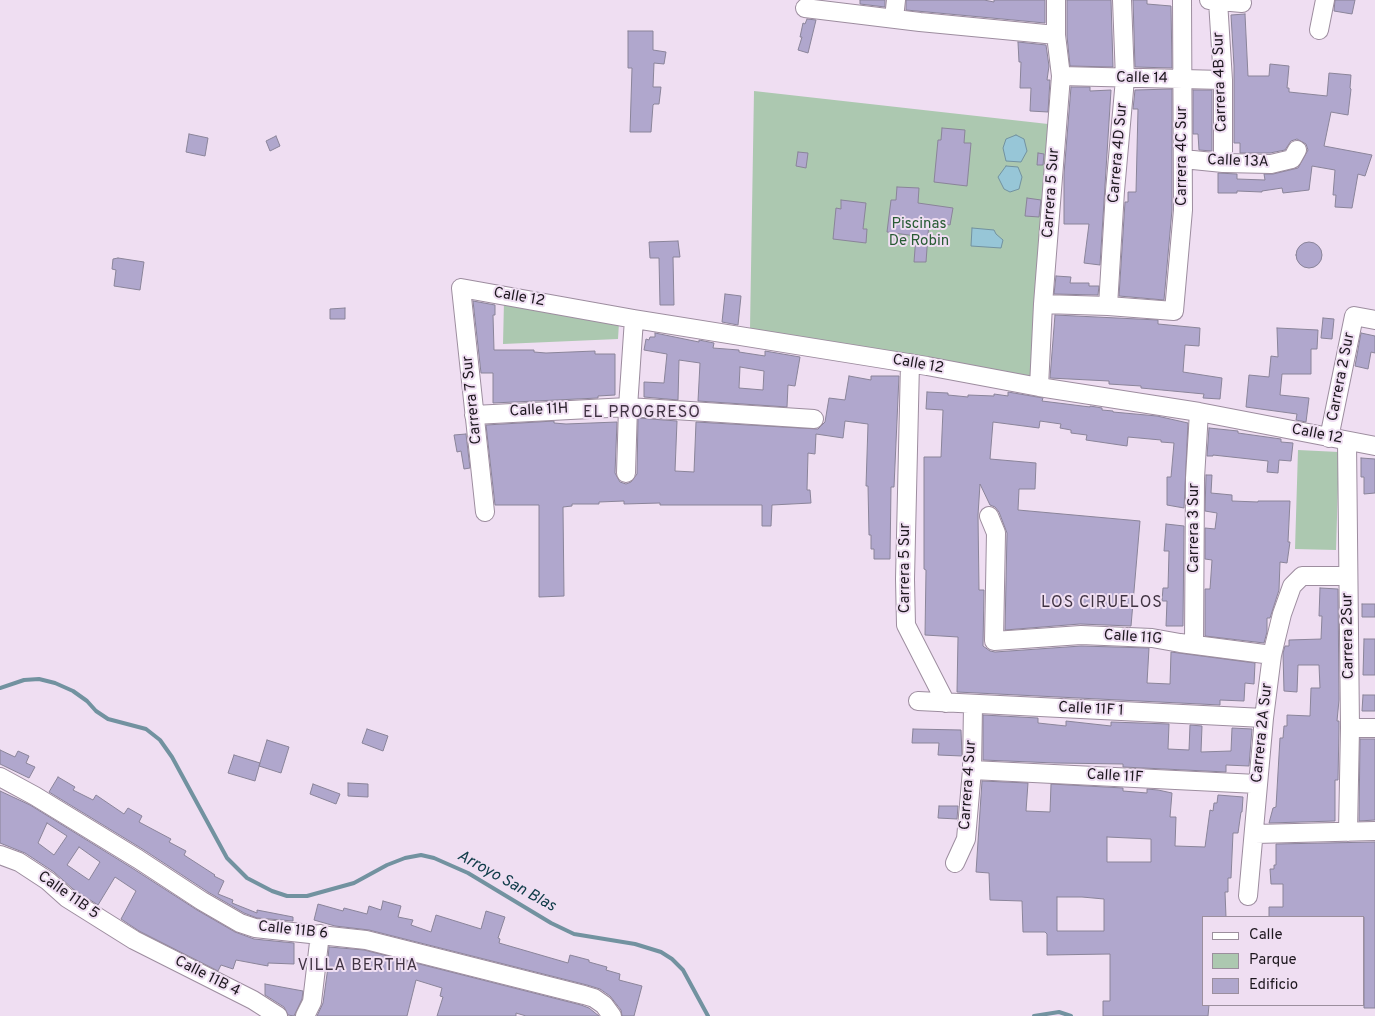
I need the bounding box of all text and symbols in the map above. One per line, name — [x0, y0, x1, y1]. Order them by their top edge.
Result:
street label: Carrera 4B Sur — [1210, 32, 1232, 132]
street label: Calle 14 — [1116, 70, 1168, 88]
street label: Carrera 4D Sur — [1106, 102, 1132, 204]
street label: Carrera 4C Sur — [1174, 106, 1192, 206]
street label: Carrera 5 Sur — [1040, 147, 1064, 239]
street label: Calle 13A — [1207, 152, 1269, 172]
park label: Piscinas De Robin — [889, 216, 949, 251]
street label: Calle 12 — [492, 285, 546, 311]
street label: Carrera 2 Sur — [1325, 331, 1359, 423]
street label: Calle 12 — [891, 352, 945, 378]
street label: Carrera 7 Sur — [459, 355, 487, 445]
street label: Calle 11H — [509, 400, 569, 422]
district label: EL PROGRESO — [582, 404, 702, 424]
street label: Calle 12 — [1290, 421, 1344, 449]
street label: Carrera 3 Sur — [1186, 483, 1204, 573]
street label: Carrera 5 Sur — [897, 523, 915, 613]
street label: Carrera 2Sur — [1339, 592, 1359, 680]
district label: LOS CIRUELOS — [1040, 594, 1164, 614]
street label: Calle 11G — [1103, 627, 1163, 649]
street label: Carrera 2A Sur — [1249, 682, 1277, 784]
street label: Calle 11F 1 — [1058, 699, 1124, 721]
street label: Carrera 4 Sur — [957, 739, 981, 831]
street label: Calle 11F — [1086, 767, 1144, 787]
water label: Arroyo San Blas — [453, 847, 559, 917]
street label: Calle 11B 5 — [34, 868, 102, 924]
legend — [1202, 916, 1365, 1006]
street label: Calle 11B 6 — [257, 918, 329, 944]
text: Calle — [1249, 926, 1283, 945]
text: Parque — [1249, 951, 1297, 970]
street label: Calle 11B 4 — [171, 953, 243, 1001]
district label: VILLA BERTHA — [296, 957, 420, 977]
text: Edificio — [1249, 976, 1298, 995]

